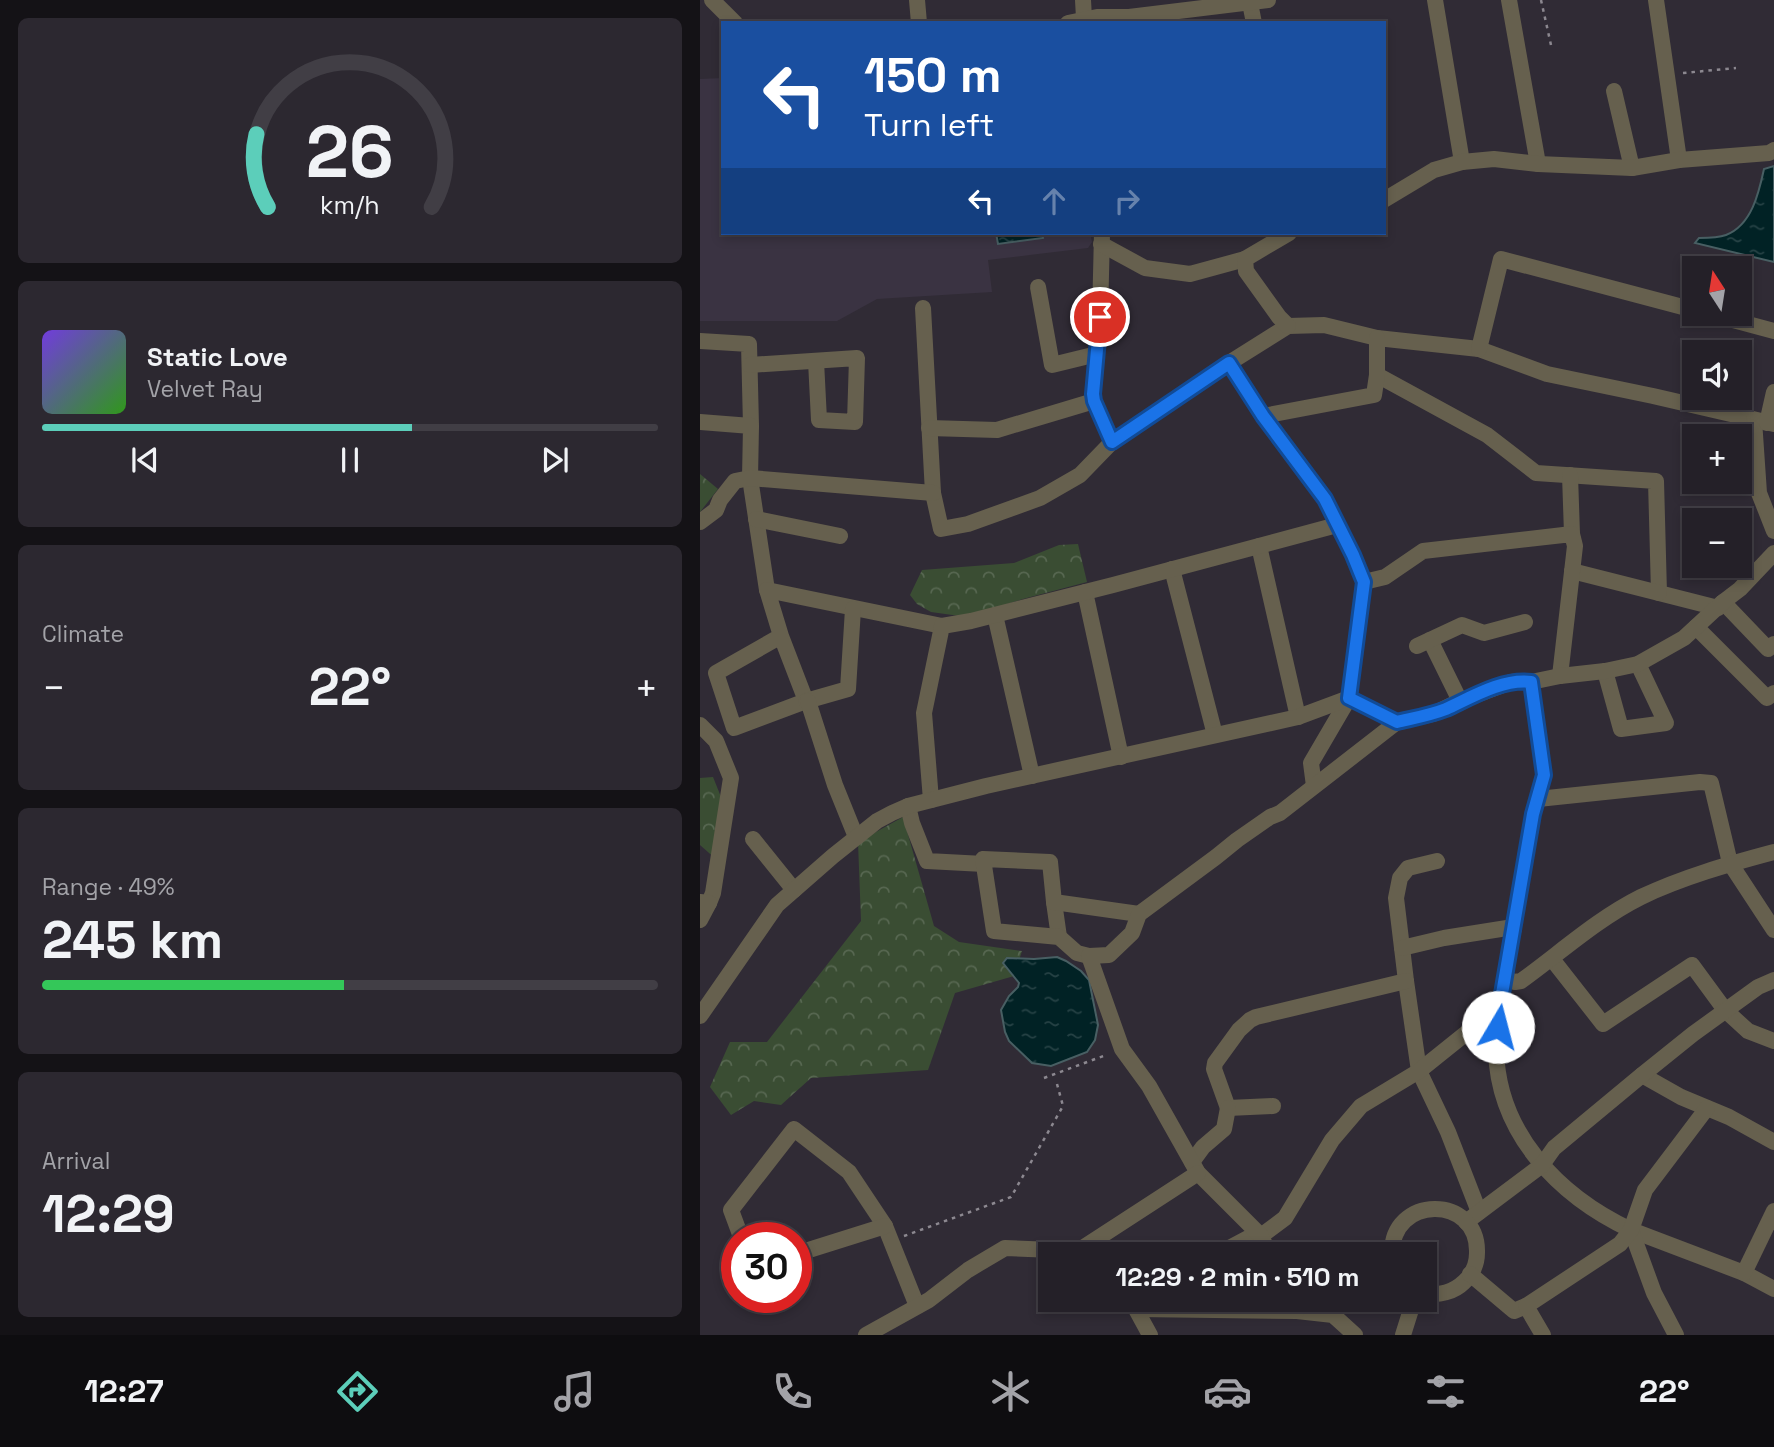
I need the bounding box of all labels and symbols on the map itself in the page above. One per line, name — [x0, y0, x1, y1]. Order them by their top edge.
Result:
north arrow — [1682, 256, 1752, 326]
pin — [1070, 287, 1130, 347]
position arrow — [1461, 990, 1535, 1064]
speed limit sign: 30 — [721, 1222, 812, 1313]

